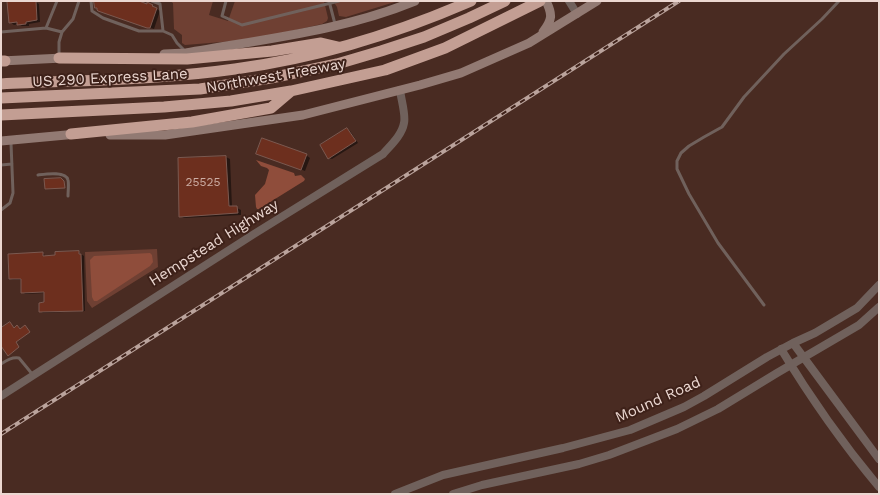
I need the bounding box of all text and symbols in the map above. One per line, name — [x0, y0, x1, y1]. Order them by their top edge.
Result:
street label: Northwest Freeway — [205, 55, 347, 97]
street label: US 290 Express Lane — [32, 65, 188, 91]
house number: 25525 — [186, 175, 220, 189]
street label: Hempstead Highway — [146, 196, 282, 290]
street label: Mound Road — [613, 373, 703, 427]

